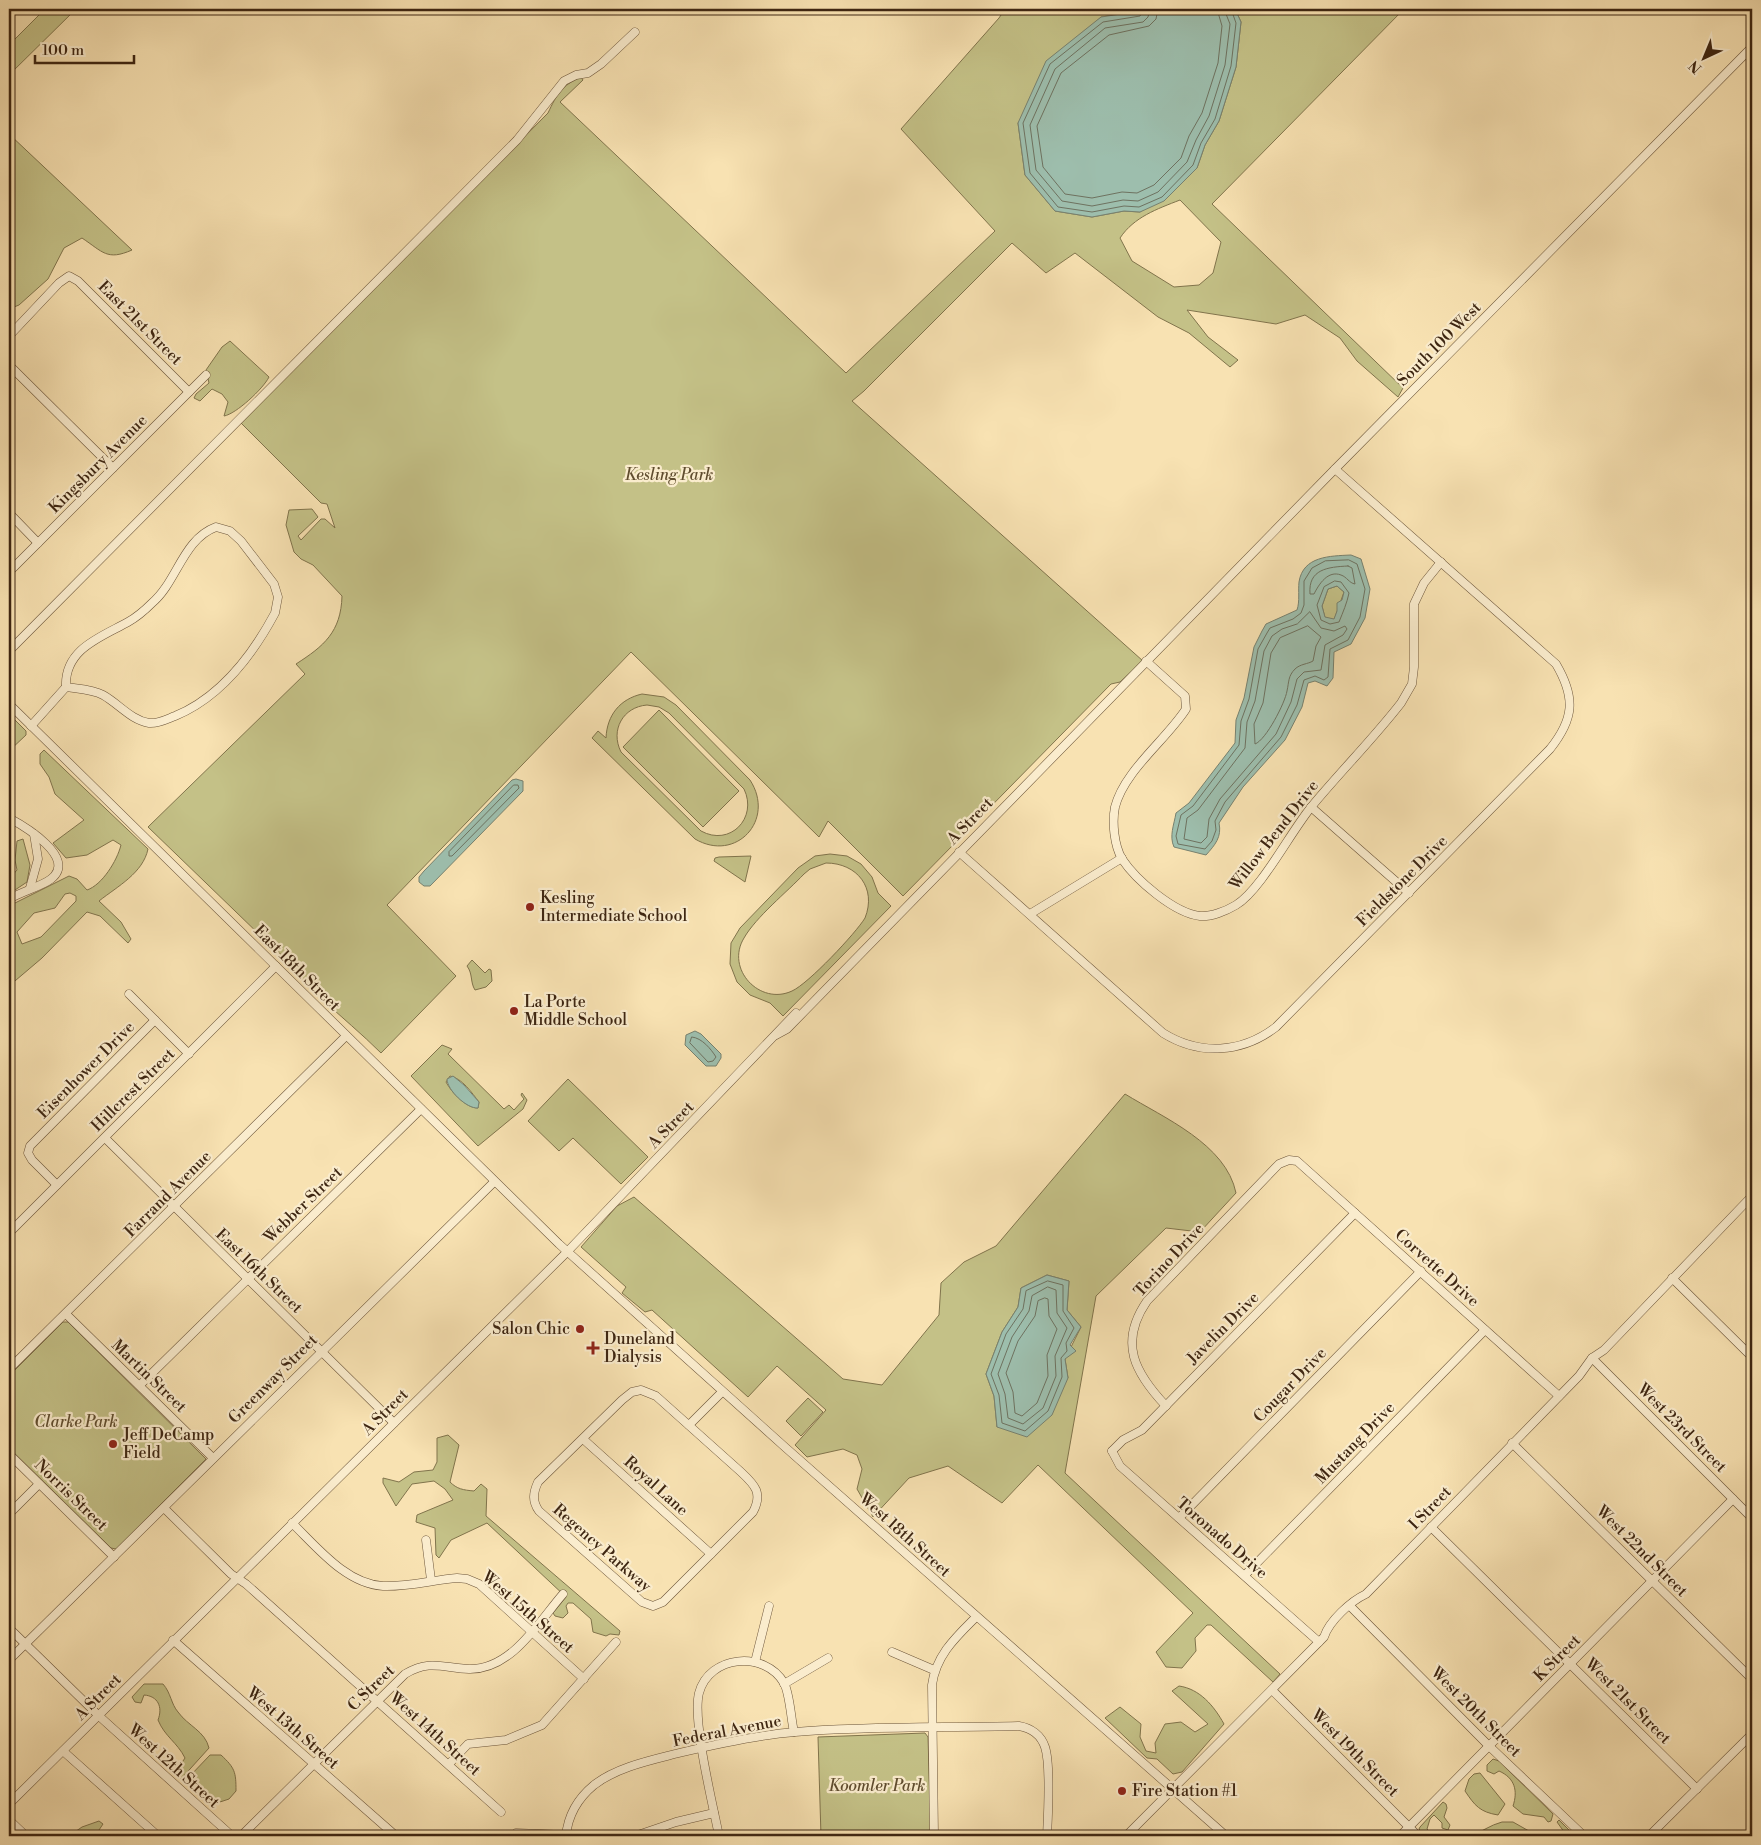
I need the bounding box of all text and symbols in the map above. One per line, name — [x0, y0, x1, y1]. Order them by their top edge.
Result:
scale bar — [35, 32, 134, 64]
north arrow — [1678, 32, 1728, 82]
text: 100 m — [42, 41, 84, 60]
text: N — [1685, 56, 1706, 77]
street label: East 21st Street — [94, 277, 187, 370]
street label: South 100 West — [1393, 297, 1486, 390]
street label: Kingsbury Avenue — [45, 411, 151, 517]
park label: Kesling Park — [625, 465, 713, 485]
street label: Willow Bend Drive — [1224, 776, 1323, 895]
street label: A Street — [942, 793, 997, 849]
street label: Fieldstone Drive — [1352, 831, 1452, 931]
place label: Kesling Intermediate School — [540, 888, 688, 926]
marker: Kesling Intermediate School — [524, 901, 536, 913]
street label: East 18th Street — [250, 921, 345, 1016]
place label: La Porte Middle School — [524, 992, 627, 1030]
marker: La Porte Middle School — [508, 1005, 520, 1017]
street label: Eisenhower Drive — [33, 1017, 139, 1123]
street label: Hillcrest Street — [87, 1044, 179, 1136]
street label: A Street — [643, 1097, 698, 1153]
street label: Farrand Avenue — [120, 1146, 216, 1242]
street label: Webber Street — [259, 1162, 347, 1248]
street label: Torino Drive — [1130, 1219, 1208, 1301]
street label: East 16th Street — [211, 1224, 307, 1318]
street label: Corvette Drive — [1391, 1225, 1483, 1311]
street label: Javelin Drive — [1182, 1288, 1263, 1369]
place label: Salon Chic — [492, 1319, 570, 1339]
marker: Salon Chic — [574, 1323, 586, 1335]
place label: Duneland Dialysis — [604, 1329, 675, 1367]
street label: Greenway Street — [224, 1330, 322, 1428]
street label: Martin Street — [107, 1335, 191, 1417]
marker: Duneland Dialysis — [586, 1341, 600, 1355]
street label: Cougar Drive — [1249, 1343, 1331, 1427]
street label: West 23rd Street — [1632, 1378, 1731, 1477]
street label: A Street — [357, 1384, 413, 1440]
street label: Mustang Drive — [1311, 1398, 1399, 1488]
park label: Clarke Park — [34, 1412, 118, 1432]
place label: Jeff DeCamp Field — [122, 1425, 214, 1463]
marker: Jeff DeCamp Field — [107, 1438, 119, 1450]
street label: Royal Lane — [620, 1452, 692, 1520]
street label: Norris Street — [30, 1455, 112, 1535]
street label: I Street — [1404, 1482, 1456, 1534]
street label: West 18th Street — [854, 1488, 955, 1582]
street label: Toronado Drive — [1172, 1493, 1272, 1583]
street label: Regency Parkway — [549, 1500, 656, 1596]
street label: West 22nd Street — [1591, 1500, 1692, 1601]
street label: West 15th Street — [477, 1566, 578, 1658]
street label: K Street — [1529, 1630, 1585, 1686]
street label: West 21st Street — [1580, 1653, 1675, 1748]
street label: C Street — [343, 1661, 399, 1715]
street label: West 20th Street — [1426, 1662, 1526, 1762]
street label: A Street — [70, 1669, 126, 1725]
street label: West 13th Street — [242, 1682, 343, 1774]
street label: West 14th Street — [385, 1687, 485, 1780]
street label: West 19th Street — [1306, 1704, 1403, 1801]
street label: Federal Avenue — [671, 1711, 783, 1751]
street label: West 12th Street — [123, 1719, 224, 1813]
park label: Koomler Park — [829, 1776, 925, 1796]
place label: Fire Station #1 — [1132, 1781, 1237, 1801]
marker: Fire Station #1 — [1116, 1785, 1128, 1797]

